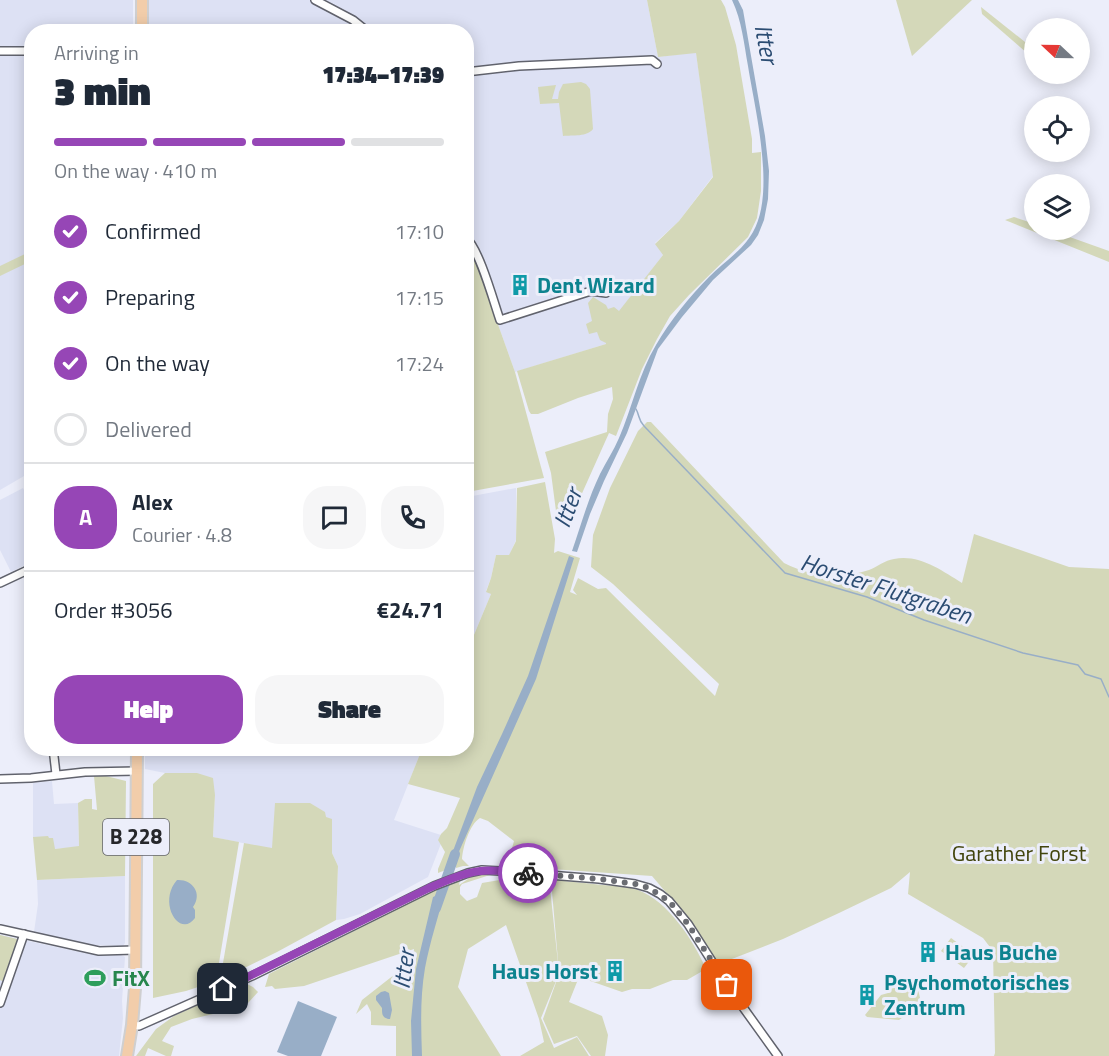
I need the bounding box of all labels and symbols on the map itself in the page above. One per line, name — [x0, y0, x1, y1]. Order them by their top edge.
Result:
north arrow — [1024, 18, 1090, 84]
water label: Itter — [746, 21, 789, 70]
place label: Dent Wizard — [537, 268, 655, 302]
building icon: Dent Wizard — [508, 273, 532, 297]
water label: Itter — [543, 480, 592, 532]
water label: Horster Flutgraben — [796, 543, 978, 633]
road number: B 228 — [103, 819, 169, 855]
park label: Garather Forst — [952, 836, 1087, 870]
courier — [498, 843, 558, 903]
place label: Haus Buche — [945, 935, 1057, 969]
building icon: Haus Buche — [916, 940, 940, 964]
water label: Itter — [382, 943, 424, 991]
place label: Haus Horst — [491, 954, 598, 988]
building icon: Haus Horst — [603, 959, 627, 983]
pin — [701, 959, 752, 1010]
place label: FitX — [112, 961, 150, 995]
pin — [197, 963, 248, 1014]
place label: Psychomotorisches Zentrum — [884, 965, 1069, 1024]
sports icon: FitX — [83, 966, 107, 990]
building icon: Psychomotorisches Zentrum — [855, 983, 879, 1007]

